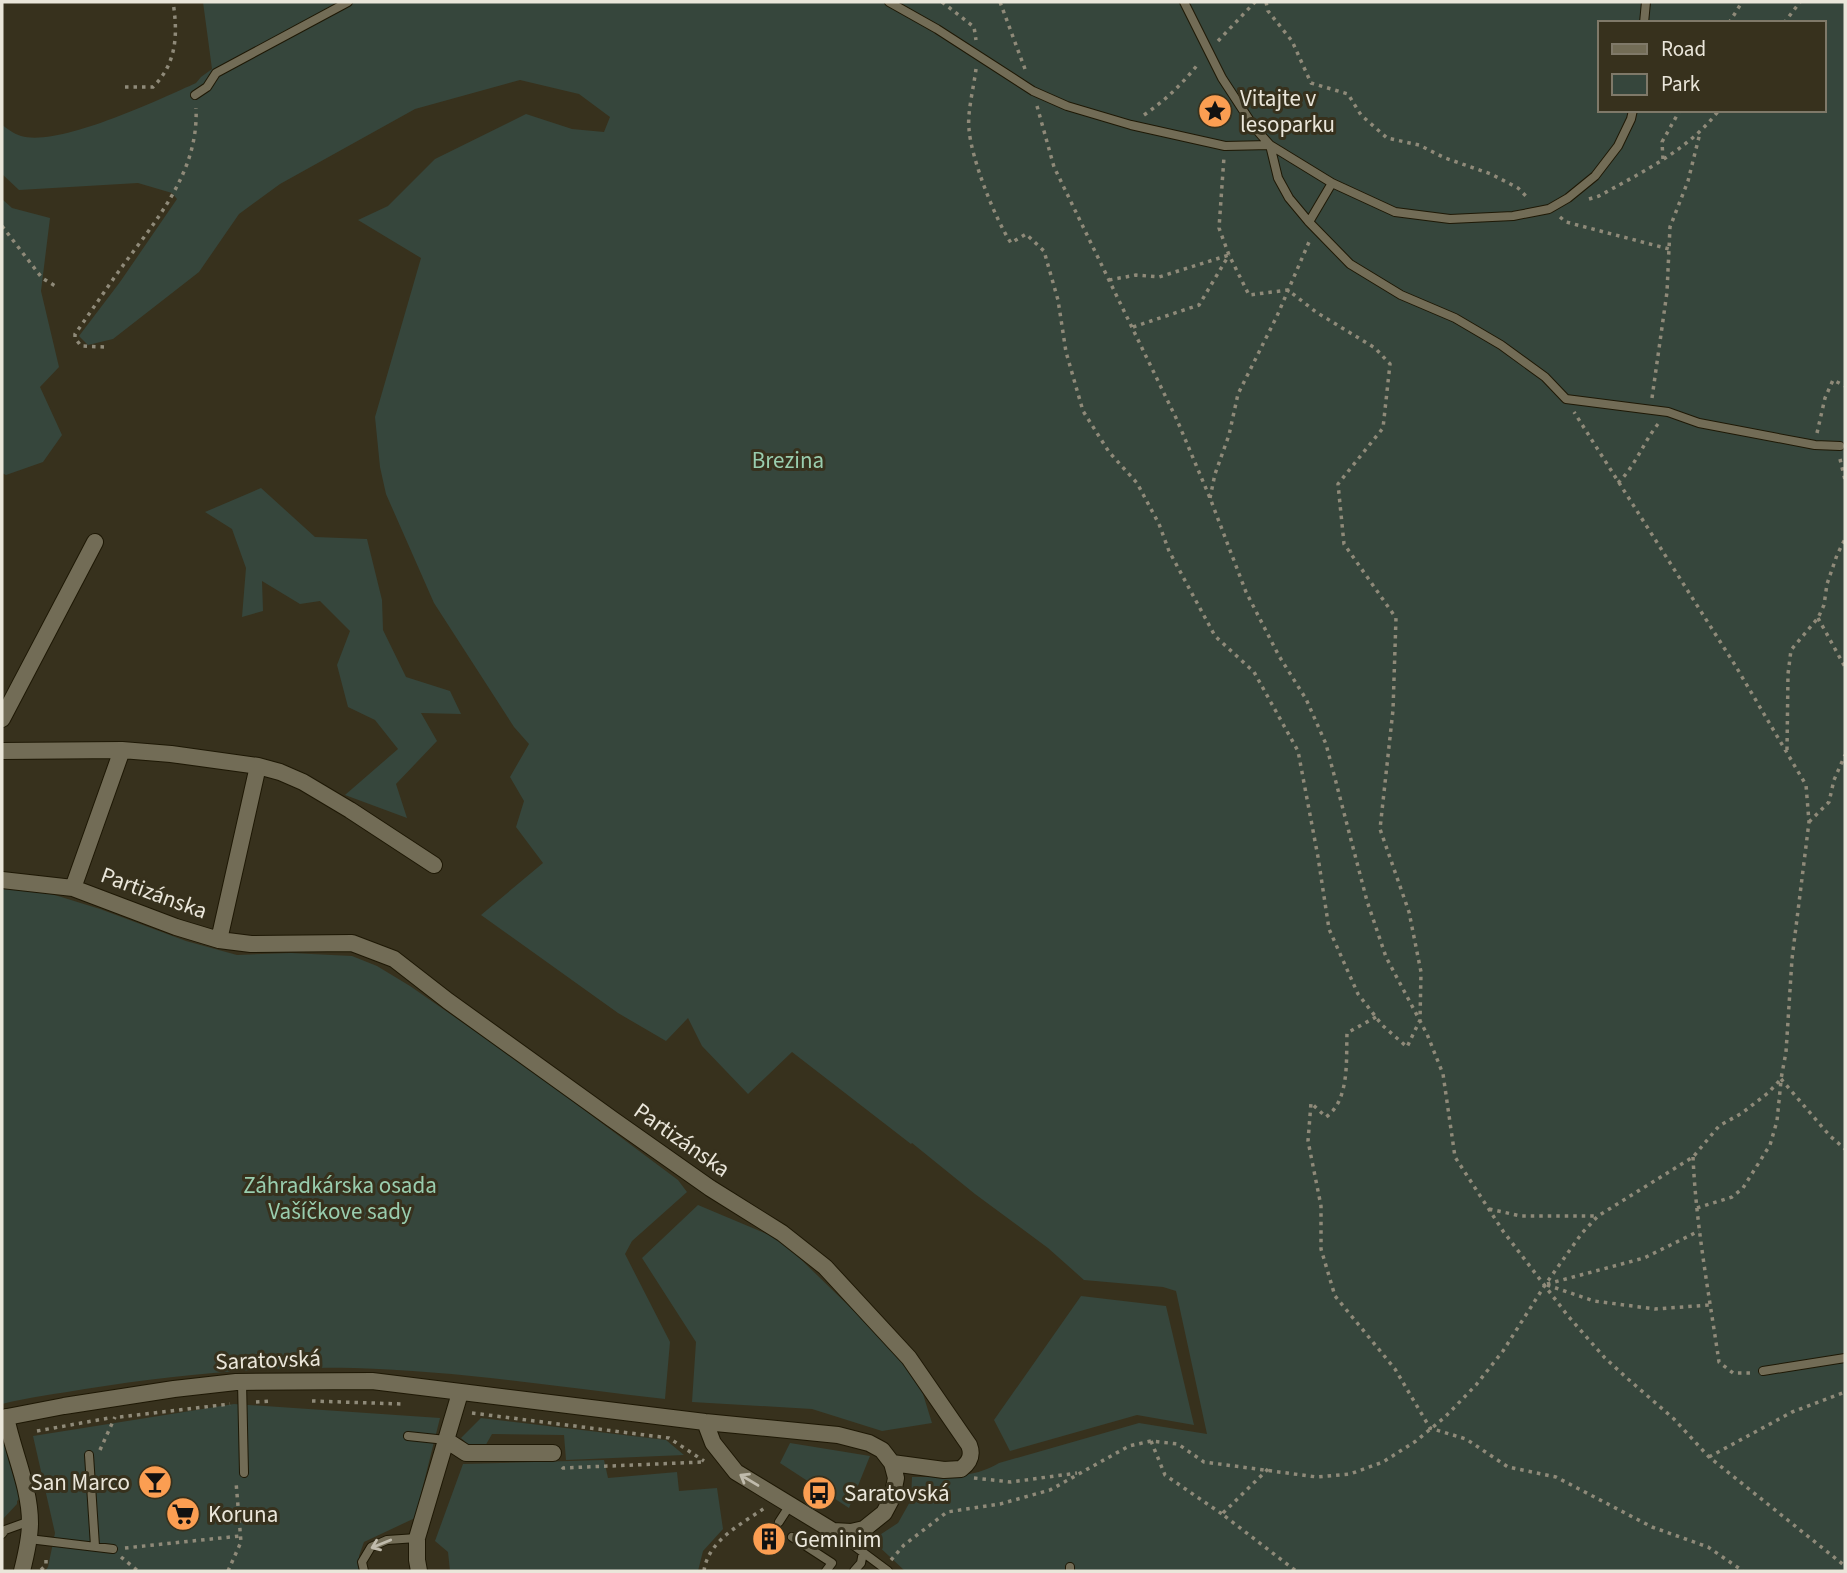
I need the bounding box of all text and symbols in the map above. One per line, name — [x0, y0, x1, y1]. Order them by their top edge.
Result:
legend — [1598, 21, 1826, 112]
text: Road — [1661, 34, 1706, 64]
text: Park — [1661, 69, 1701, 99]
place label: Vitajte v lesoparku — [1240, 82, 1335, 141]
place icon: Vitajte v lesoparku — [1196, 92, 1234, 130]
park label: Brezina — [752, 444, 824, 477]
street label: Partizánska — [96, 859, 212, 927]
street label: Partizánska — [627, 1095, 737, 1185]
park label: Záhradkárska osada Vašíčkove sady — [243, 1169, 437, 1228]
street label: Saratovská — [215, 1342, 321, 1378]
bar icon: San Marco — [136, 1463, 174, 1501]
place label: San Marco — [30, 1466, 130, 1499]
one-way arrow — [739, 1473, 759, 1487]
bus stop icon: Saratovská — [800, 1474, 838, 1512]
place label: Saratovská — [844, 1477, 950, 1510]
supermarket icon: Koruna — [164, 1495, 202, 1533]
place label: Koruna — [208, 1498, 278, 1531]
building icon: Geminim — [750, 1520, 788, 1558]
place label: Geminim — [794, 1523, 882, 1556]
one-way arrow — [371, 1538, 392, 1551]

